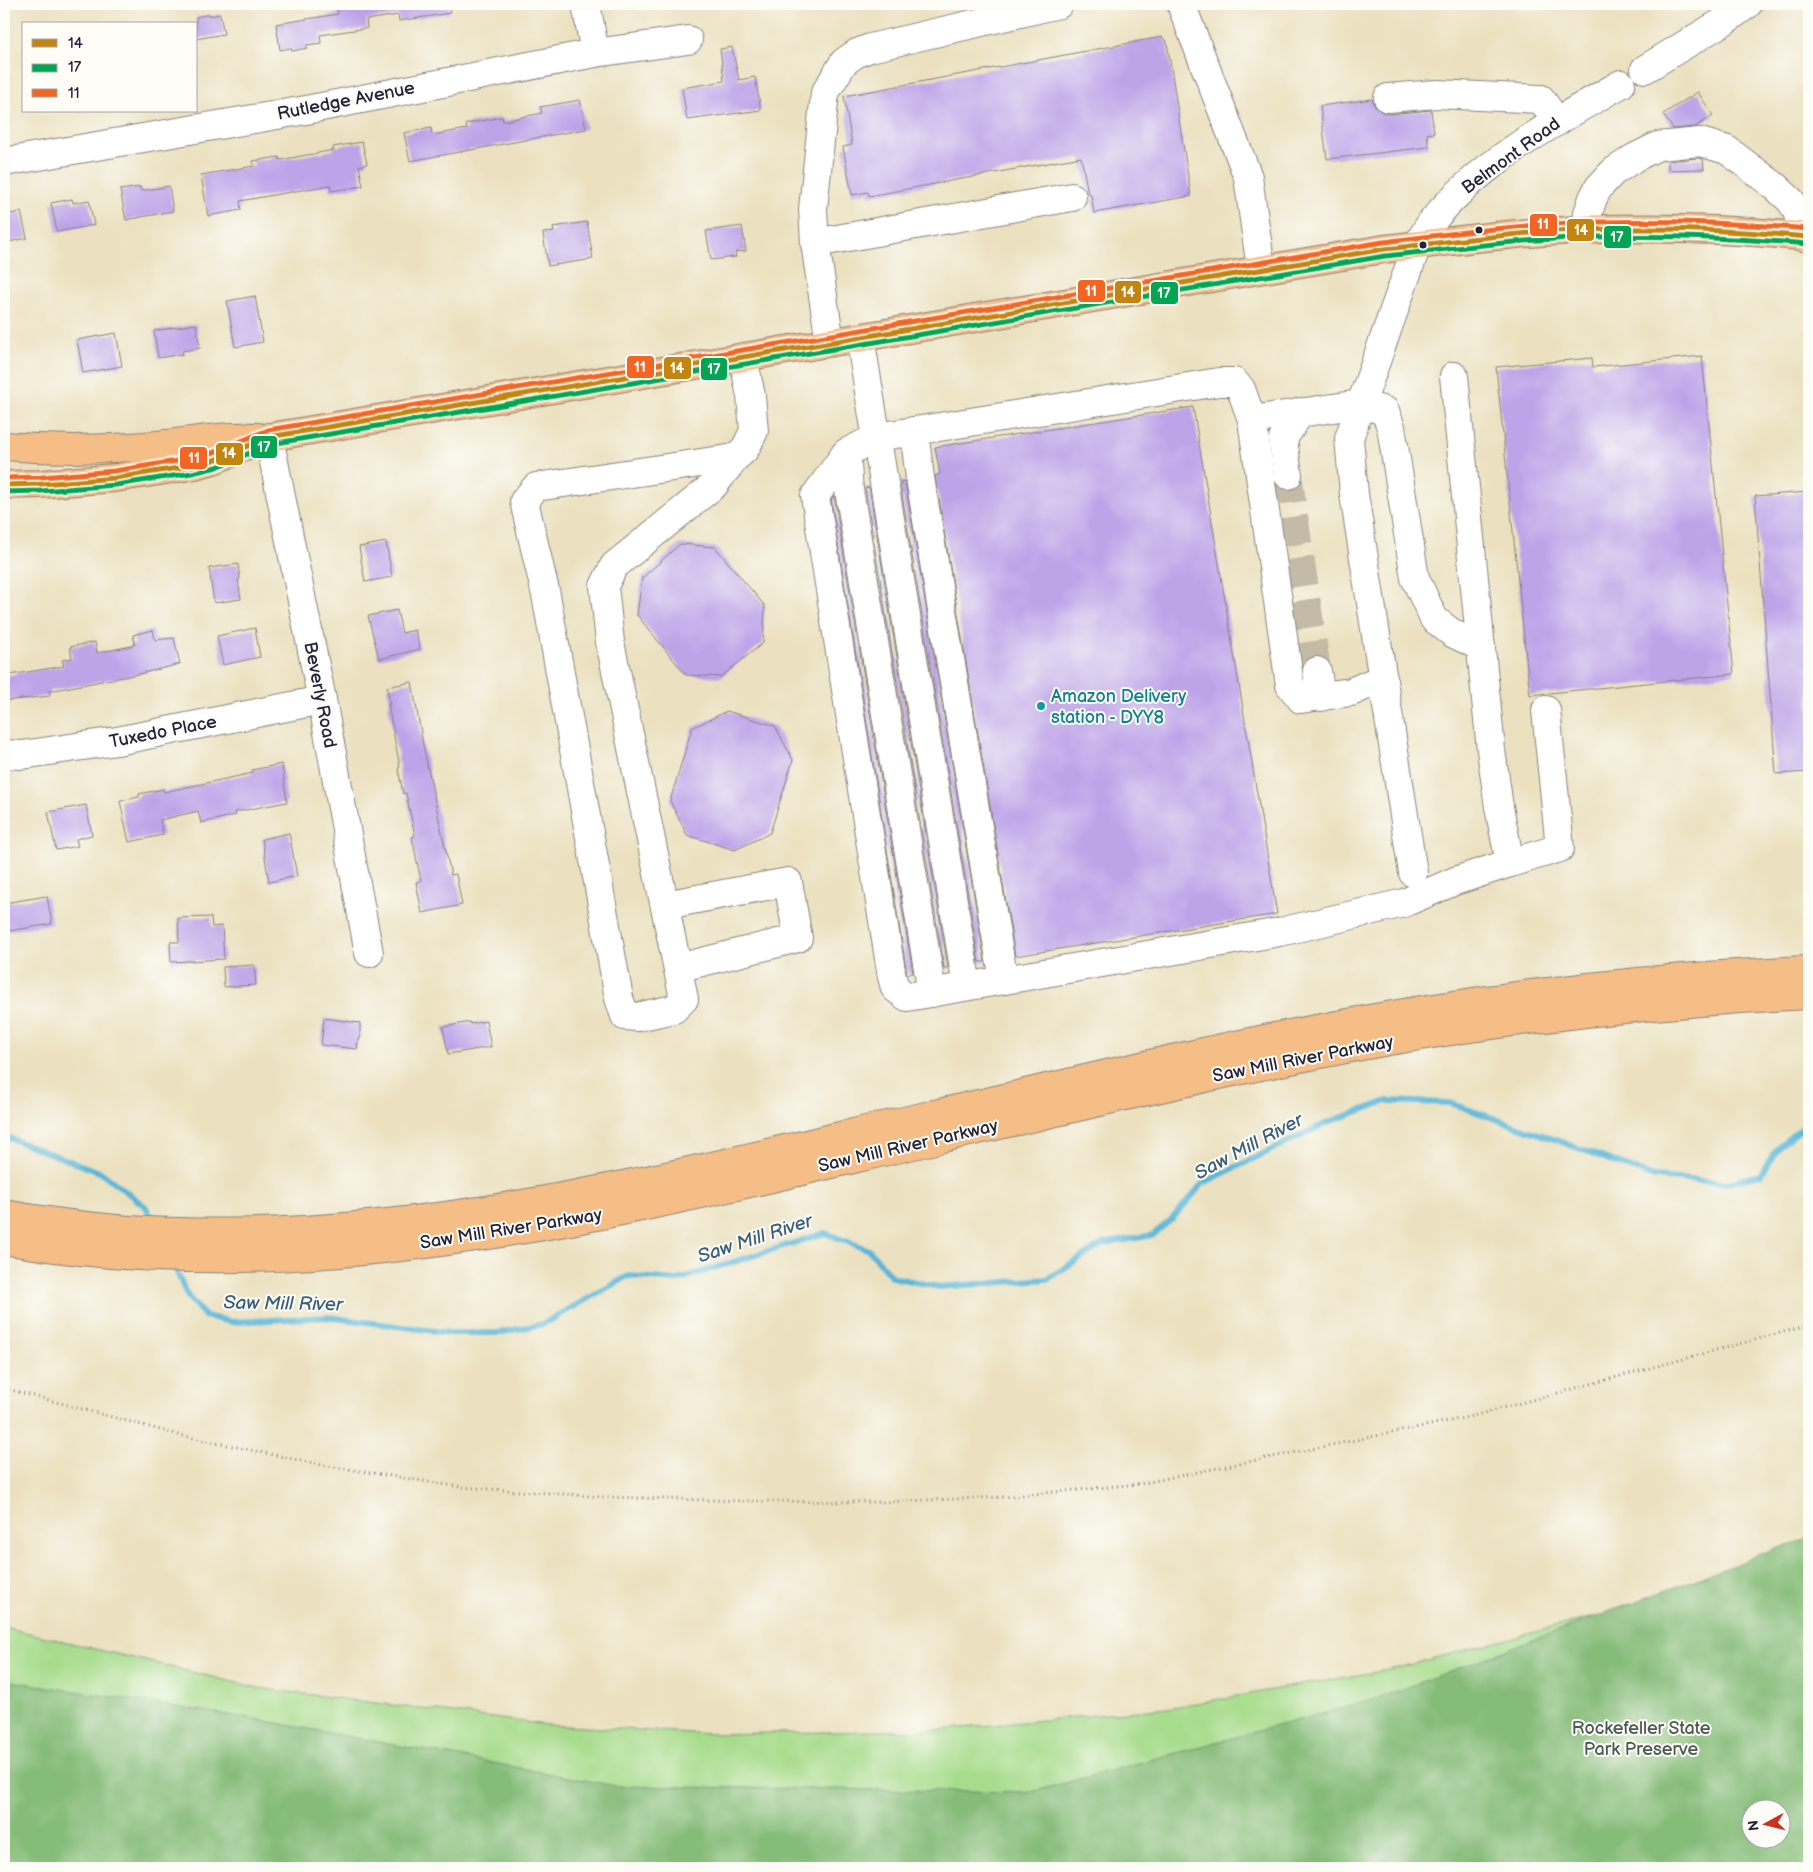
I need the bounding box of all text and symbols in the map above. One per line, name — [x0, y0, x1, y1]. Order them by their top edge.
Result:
legend — [22, 22, 198, 112]
text: 14 — [68, 34, 83, 53]
text: 17 — [68, 58, 82, 77]
street label: Rutledge Avenue — [275, 77, 417, 125]
text: 11 — [68, 84, 80, 103]
street label: Belmont Road — [1458, 113, 1564, 199]
line badge: 11 — [1529, 213, 1558, 237]
text: 11 — [1537, 216, 1549, 233]
line badge: 14 — [1566, 218, 1595, 242]
text: 14 — [1574, 222, 1589, 239]
unlabelled marker — [1474, 225, 1484, 235]
line badge: 17 — [1603, 225, 1632, 249]
text: 17 — [1610, 229, 1624, 246]
unlabelled marker — [1418, 240, 1428, 250]
line badge: 11 — [1077, 279, 1106, 303]
line badge: 14 — [1114, 280, 1142, 304]
line badge: 17 — [1150, 281, 1179, 305]
text: 11 — [1085, 283, 1097, 300]
text: 14 — [1121, 284, 1136, 301]
text: 17 — [1157, 285, 1171, 302]
line badge: 11 — [626, 355, 655, 379]
line badge: 14 — [663, 356, 692, 380]
line badge: 17 — [700, 357, 728, 381]
text: 11 — [634, 359, 646, 376]
text: 14 — [670, 360, 685, 377]
text: 17 — [707, 361, 721, 378]
line badge: 17 — [250, 435, 278, 459]
text: 17 — [257, 439, 271, 456]
line badge: 14 — [215, 442, 244, 466]
text: 14 — [222, 445, 237, 462]
line badge: 11 — [179, 446, 208, 470]
text: 11 — [188, 450, 200, 467]
street label: Beverly Road — [299, 640, 341, 750]
place label: Amazon Delivery station - DYY8 — [1051, 686, 1187, 728]
marker: Amazon Delivery station - DYY8 — [1035, 700, 1047, 712]
street label: Tuxedo Place — [107, 711, 219, 753]
street label: Saw Mill River Parkway — [1211, 1031, 1396, 1087]
water label: Saw Mill River — [1191, 1108, 1308, 1185]
street label: Saw Mill River Parkway — [816, 1115, 1001, 1177]
street label: Saw Mill River Parkway — [419, 1204, 604, 1254]
water label: Saw Mill River — [695, 1209, 816, 1268]
water label: Saw Mill River — [223, 1291, 344, 1317]
park label: Rockefeller State Park Preserve — [1572, 1718, 1711, 1760]
north arrow — [1740, 1800, 1790, 1850]
text: N — [1745, 1819, 1763, 1832]

